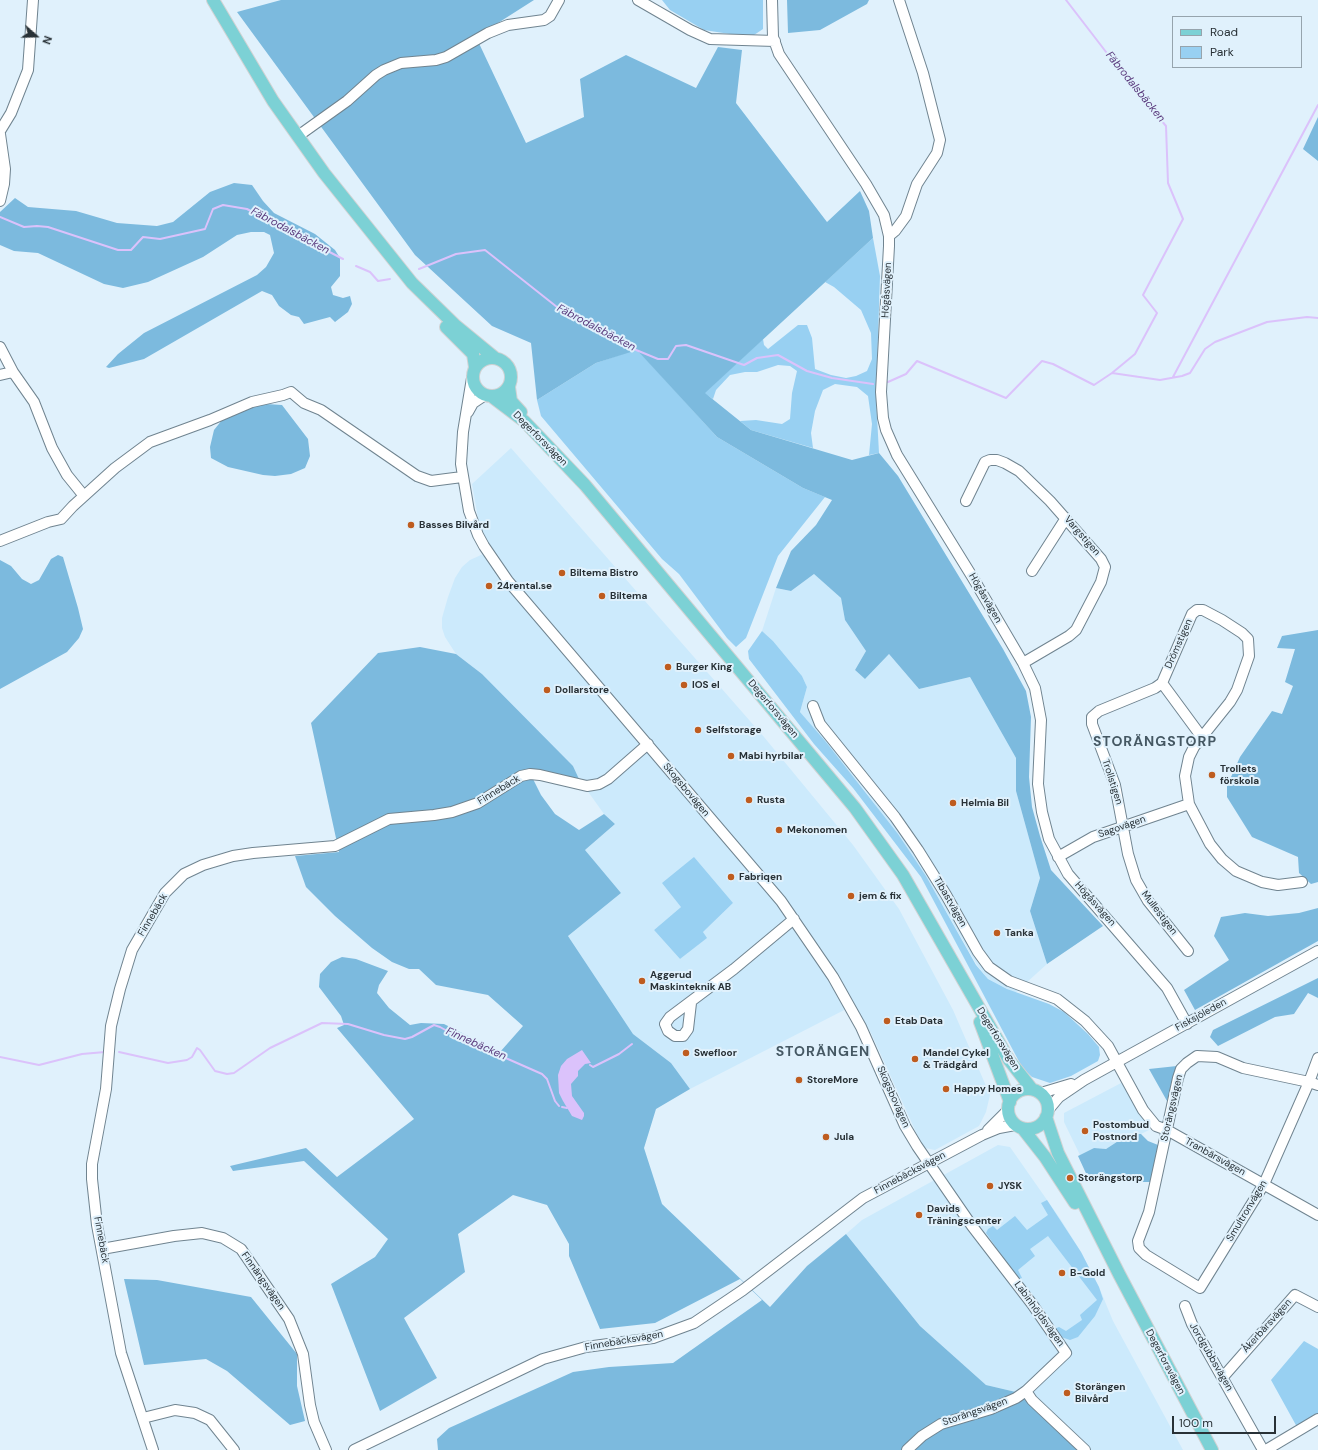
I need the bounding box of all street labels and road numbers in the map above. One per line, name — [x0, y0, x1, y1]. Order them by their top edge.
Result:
street label: Högåsvägen — [880, 262, 894, 318]
street label: Degerforsvägen — [510, 409, 570, 469]
street label: Vargstigen — [1062, 514, 1102, 558]
street label: Högåsvägen — [966, 571, 1004, 625]
street label: Drömstigen — [1163, 617, 1195, 671]
street label: Degerforsvägen — [745, 678, 801, 740]
street label: Trollstigen — [1099, 758, 1125, 806]
street label: Skogsbovägen — [660, 761, 712, 819]
street label: Finnebäck — [476, 773, 522, 807]
street label: Sagovägen — [1097, 813, 1147, 841]
street label: Tibastvägen — [931, 875, 969, 929]
street label: Högåsvägen — [1072, 879, 1118, 929]
street label: Mullestigen — [1139, 889, 1179, 937]
street label: Finnebäck — [136, 892, 170, 938]
street label: Fisksjöleden — [1173, 996, 1229, 1034]
street label: Degerforsvägen — [974, 1005, 1022, 1073]
street label: Skogsbovägen — [874, 1064, 912, 1130]
street label: Storängsvägen — [1159, 1074, 1185, 1142]
street label: Tranbärsvägen — [1183, 1135, 1247, 1179]
street label: Finnebäcksvägen — [872, 1149, 948, 1197]
street label: Smultronvägen — [1224, 1178, 1270, 1244]
street label: Finnebäck — [91, 1216, 111, 1264]
street label: Finnängsvägen — [239, 1250, 287, 1312]
street label: Labinhöjdsvägen — [1011, 1279, 1067, 1349]
street label: Åkerbärsvägen — [1240, 1297, 1294, 1355]
street label: Jordgubbsvägen — [1187, 1321, 1235, 1393]
street label: Degerforsvägen — [1143, 1327, 1187, 1397]
street label: Finnebäcksvägen — [584, 1328, 664, 1354]
street label: Storängsvägen — [941, 1395, 1009, 1429]

